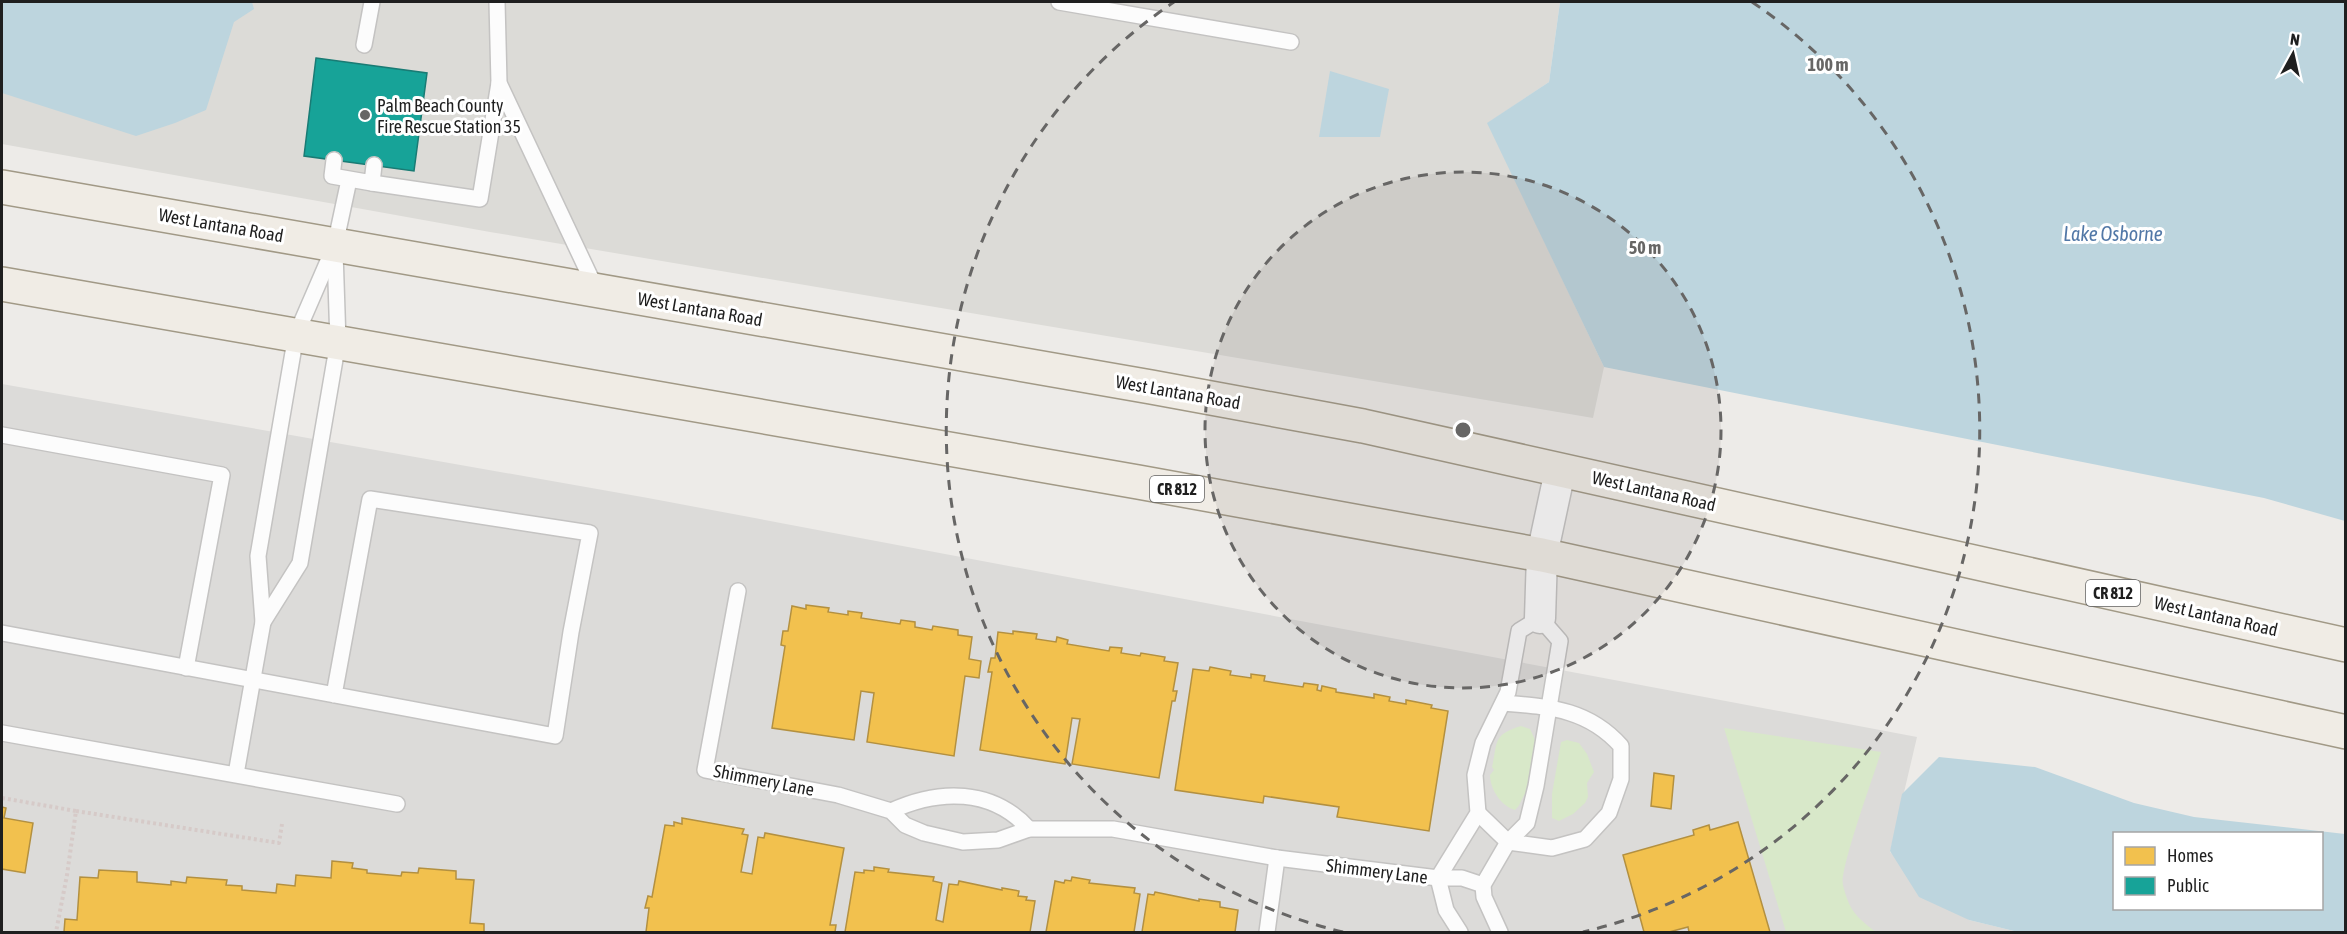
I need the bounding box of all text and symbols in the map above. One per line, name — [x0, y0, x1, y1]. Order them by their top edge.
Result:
north arrow — [2263, 24, 2323, 84]
text: N — [2289, 30, 2301, 49]
text: 100 m — [1808, 54, 1848, 75]
place label: Palm Beach County Fire Rescue Station 35 — [377, 95, 521, 137]
marker: Palm Beach County Fire Rescue Station 35 — [358, 108, 372, 122]
street label: West Lantana Road — [157, 204, 285, 246]
water label: Lake Osborne — [2063, 222, 2163, 245]
text: 50 m — [1629, 237, 1661, 258]
street label: West Lantana Road — [636, 288, 764, 330]
street label: West Lantana Road — [1114, 371, 1242, 413]
centre of rings — [1453, 420, 1473, 440]
street label: West Lantana Road — [1590, 467, 1718, 515]
road number: CR 812 — [1150, 476, 1204, 502]
road number: CR 812 — [2086, 580, 2140, 606]
street label: West Lantana Road — [2152, 592, 2280, 640]
street label: Shimmery Lane — [712, 760, 816, 800]
legend — [2113, 832, 2323, 910]
text: Homes — [2167, 845, 2213, 866]
street label: Shimmery Lane — [1325, 854, 1429, 888]
text: Public — [2167, 875, 2209, 896]

